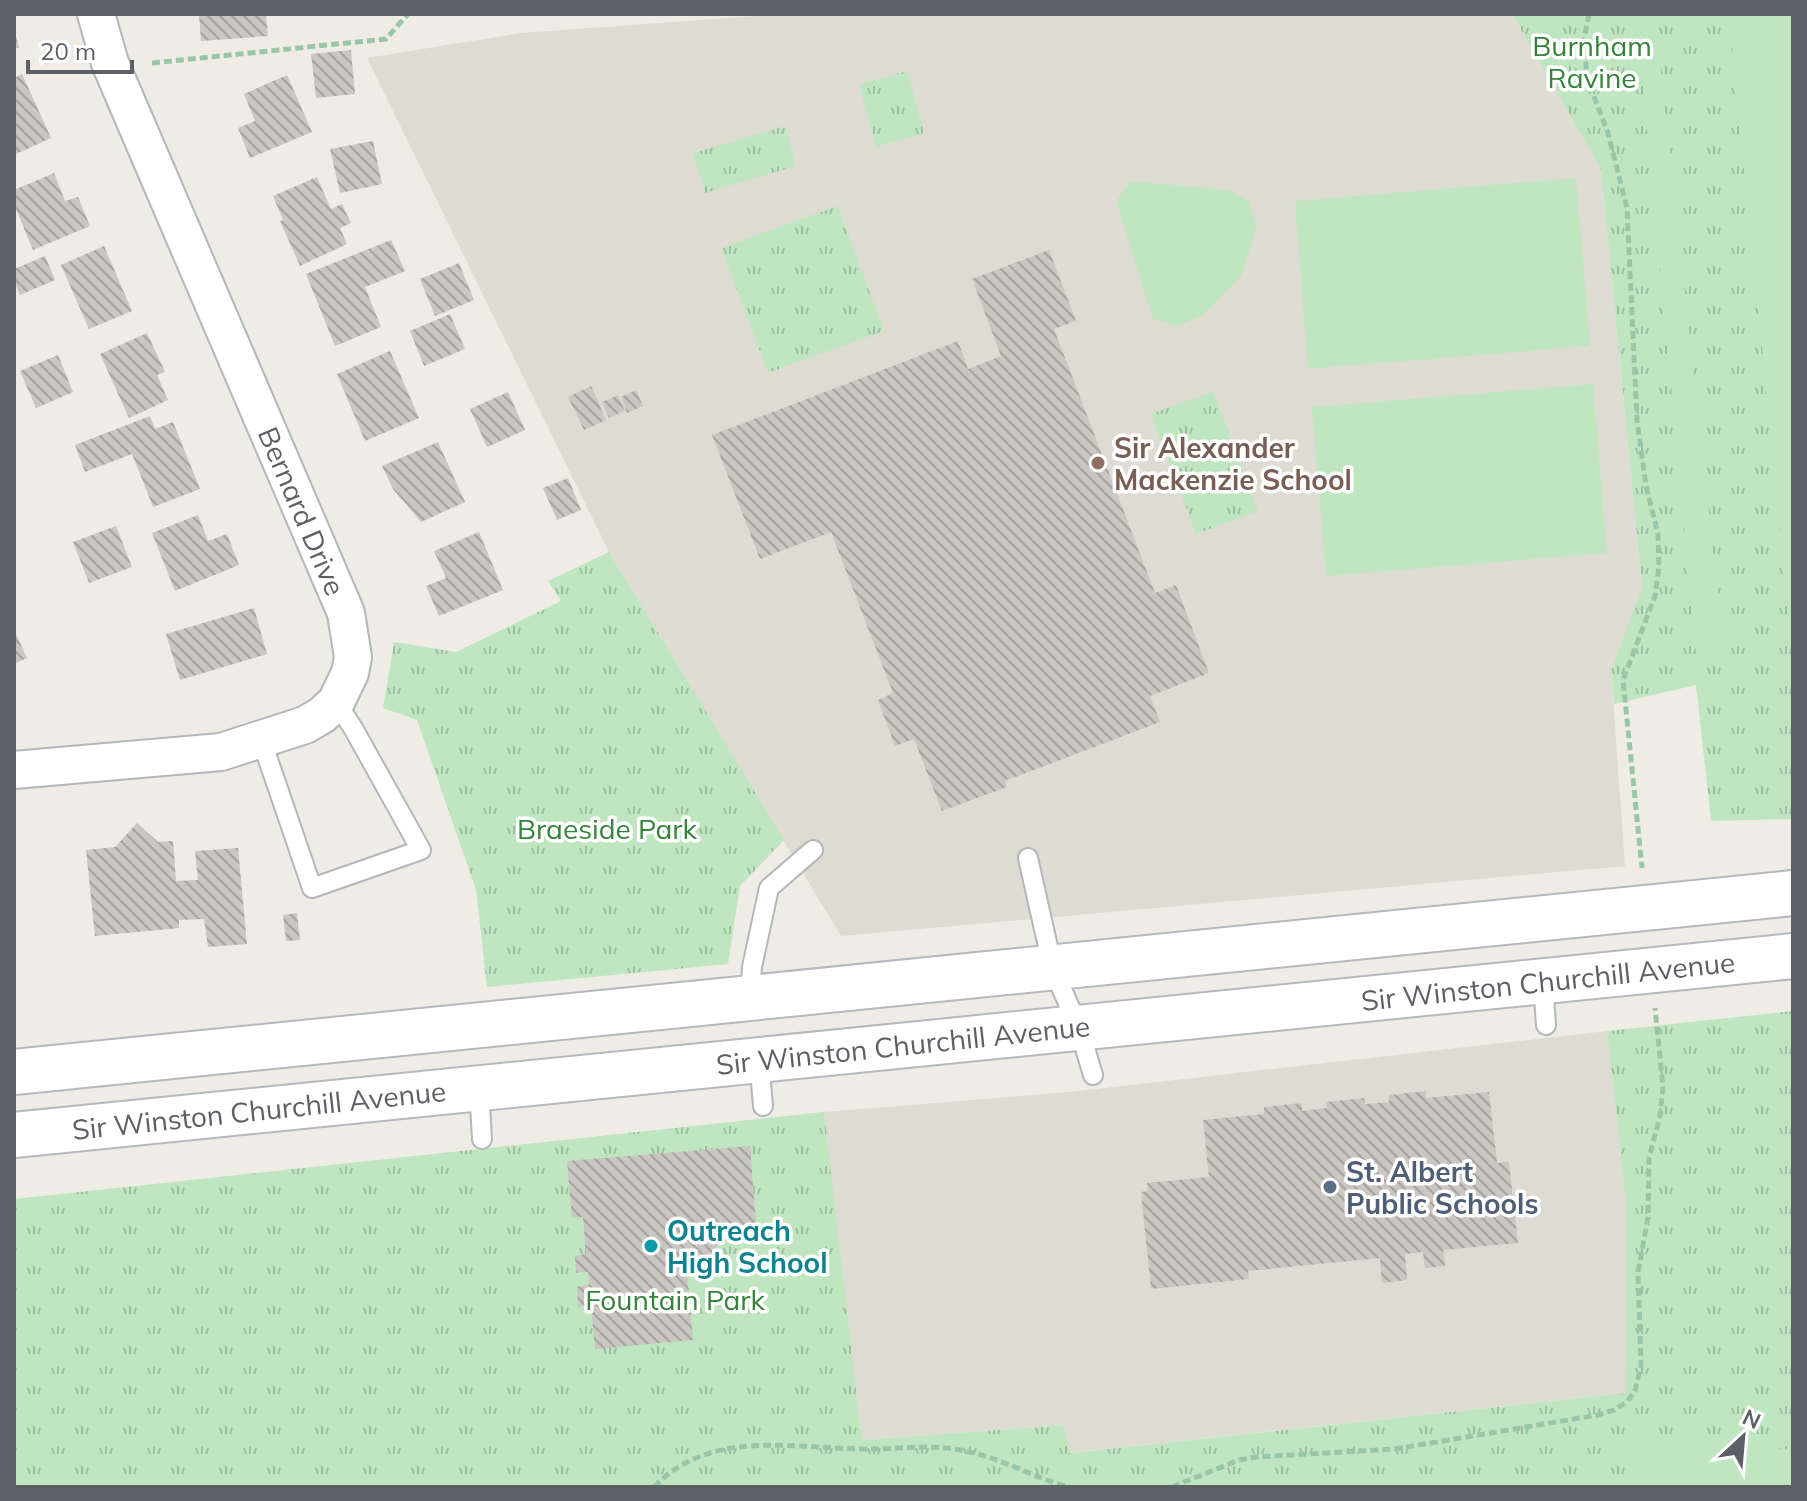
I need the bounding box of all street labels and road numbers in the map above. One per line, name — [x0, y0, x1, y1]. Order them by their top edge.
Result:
street label: Bernard Drive — [251, 422, 353, 600]
street label: Sir Winston Churchill Avenue — [1359, 944, 1737, 1018]
street label: Sir Winston Churchill Avenue — [714, 1008, 1092, 1082]
street label: Sir Winston Churchill Avenue — [70, 1073, 448, 1147]

